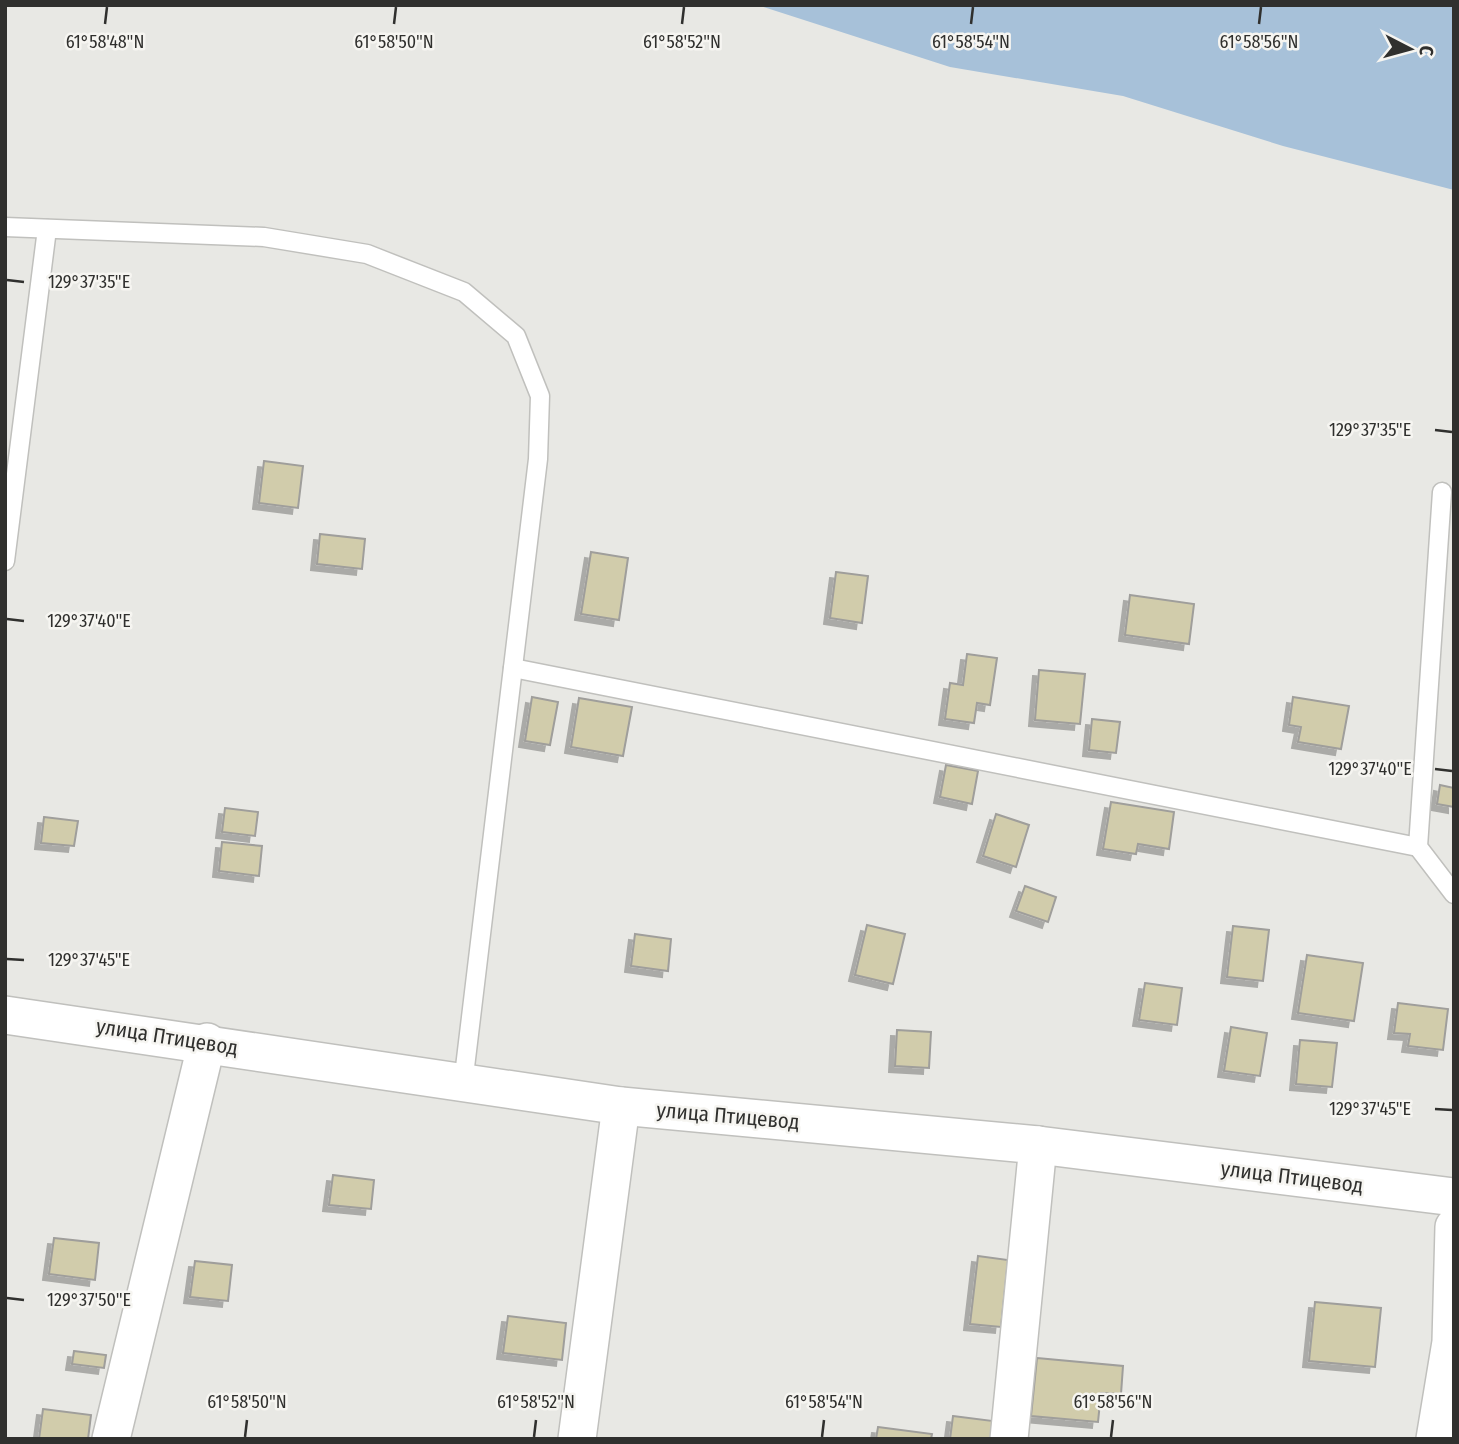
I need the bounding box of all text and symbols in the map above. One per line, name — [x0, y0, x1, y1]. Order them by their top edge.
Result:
north arrow — [1375, 14, 1445, 84]
text: 61°58'48"N — [66, 31, 144, 53]
text: 61°58'50"N — [354, 31, 434, 53]
text: 61°58'52"N — [643, 31, 721, 53]
text: 61°58'54"N — [932, 31, 1010, 53]
text: 61°58'56"N — [1220, 31, 1298, 53]
text: С — [1414, 45, 1438, 57]
text: 129°37'35"E — [48, 271, 130, 293]
text: 129°37'35"E — [1329, 419, 1411, 441]
text: 129°37'40"E — [47, 610, 131, 632]
text: 129°37'40"E — [1328, 758, 1412, 780]
text: 129°37'45"E — [48, 949, 130, 971]
street label: улица Птицевод — [94, 1013, 240, 1061]
street label: улица Птицевод — [656, 1097, 800, 1135]
text: 129°37'45"E — [1329, 1098, 1411, 1120]
street label: улица Птицевод — [1219, 1155, 1365, 1199]
text: 129°37'50"E — [47, 1289, 131, 1311]
text: 61°58'50"N — [207, 1391, 287, 1413]
text: 61°58'52"N — [497, 1391, 575, 1413]
text: 61°58'54"N — [785, 1391, 863, 1413]
text: 61°58'56"N — [1074, 1391, 1152, 1413]

